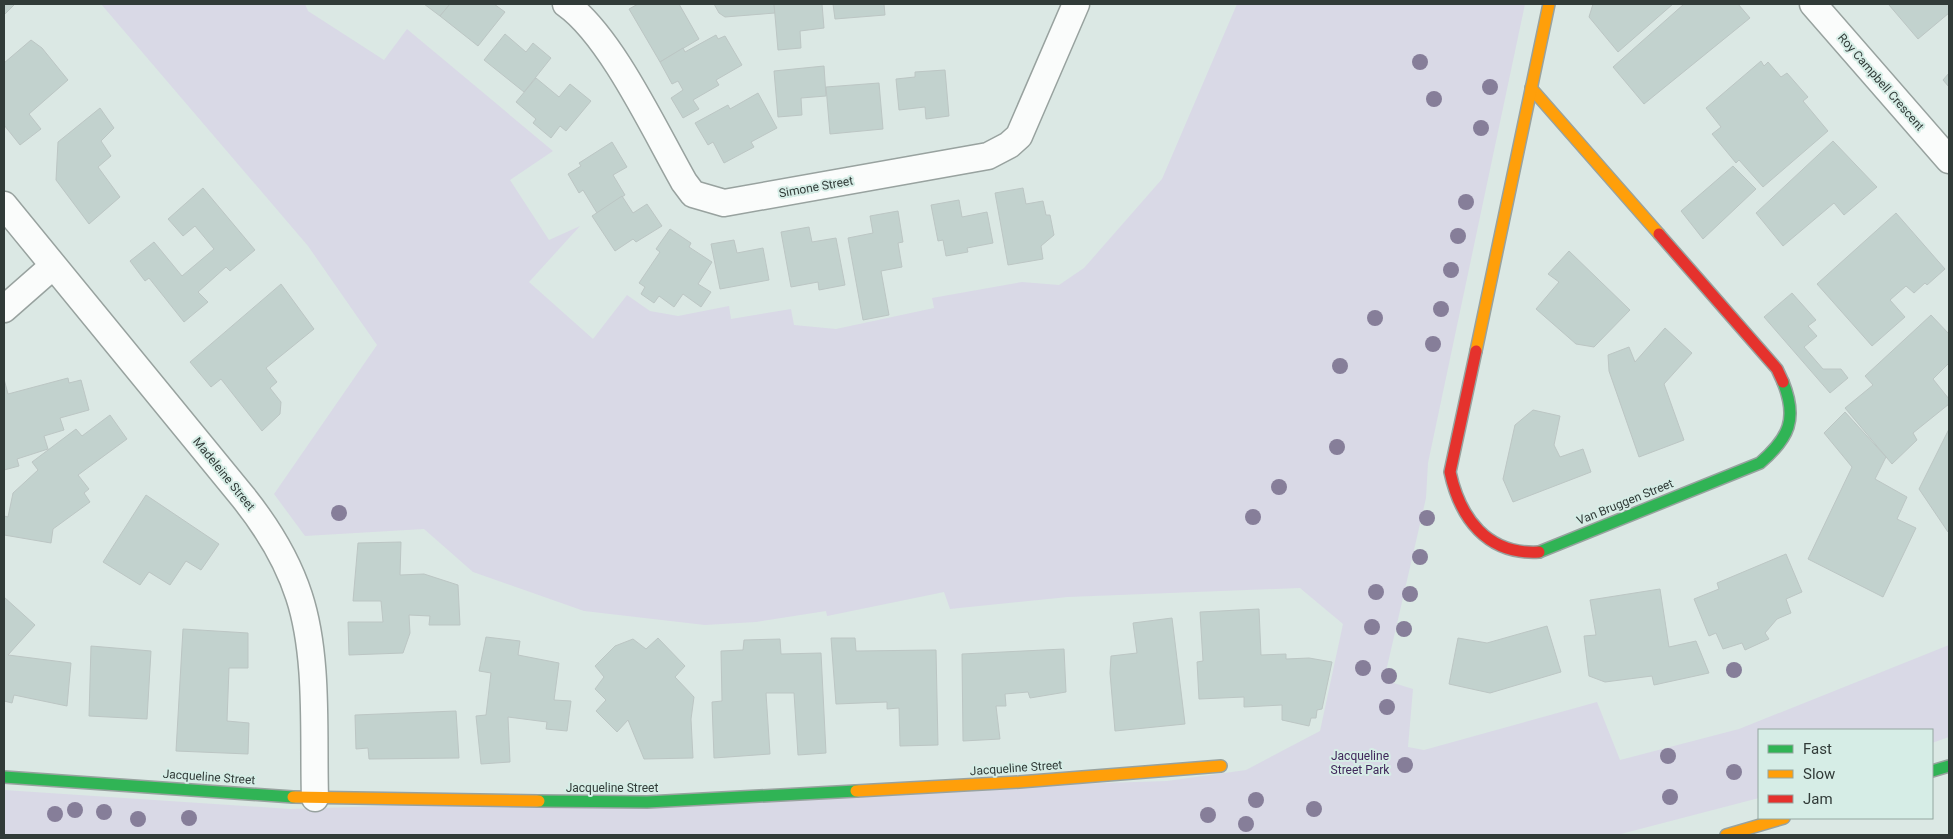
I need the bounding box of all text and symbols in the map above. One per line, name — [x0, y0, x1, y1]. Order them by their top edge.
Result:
street label: Roy Campbell Crescent — [1835, 31, 1927, 133]
street label: Simone Street — [778, 174, 854, 200]
street label: Madeleine Street — [190, 435, 258, 513]
street label: Van Bruggen Street — [1575, 476, 1675, 528]
legend — [1758, 729, 1933, 819]
text: Fast — [1803, 740, 1832, 758]
park label: Jacqueline Street Park — [1331, 749, 1390, 777]
street label: Jacqueline Street — [969, 758, 1063, 778]
text: Slow — [1803, 765, 1835, 783]
street label: Jacqueline Street — [162, 767, 256, 787]
street label: Jacqueline Street — [566, 781, 658, 795]
text: Jam — [1803, 790, 1833, 808]

